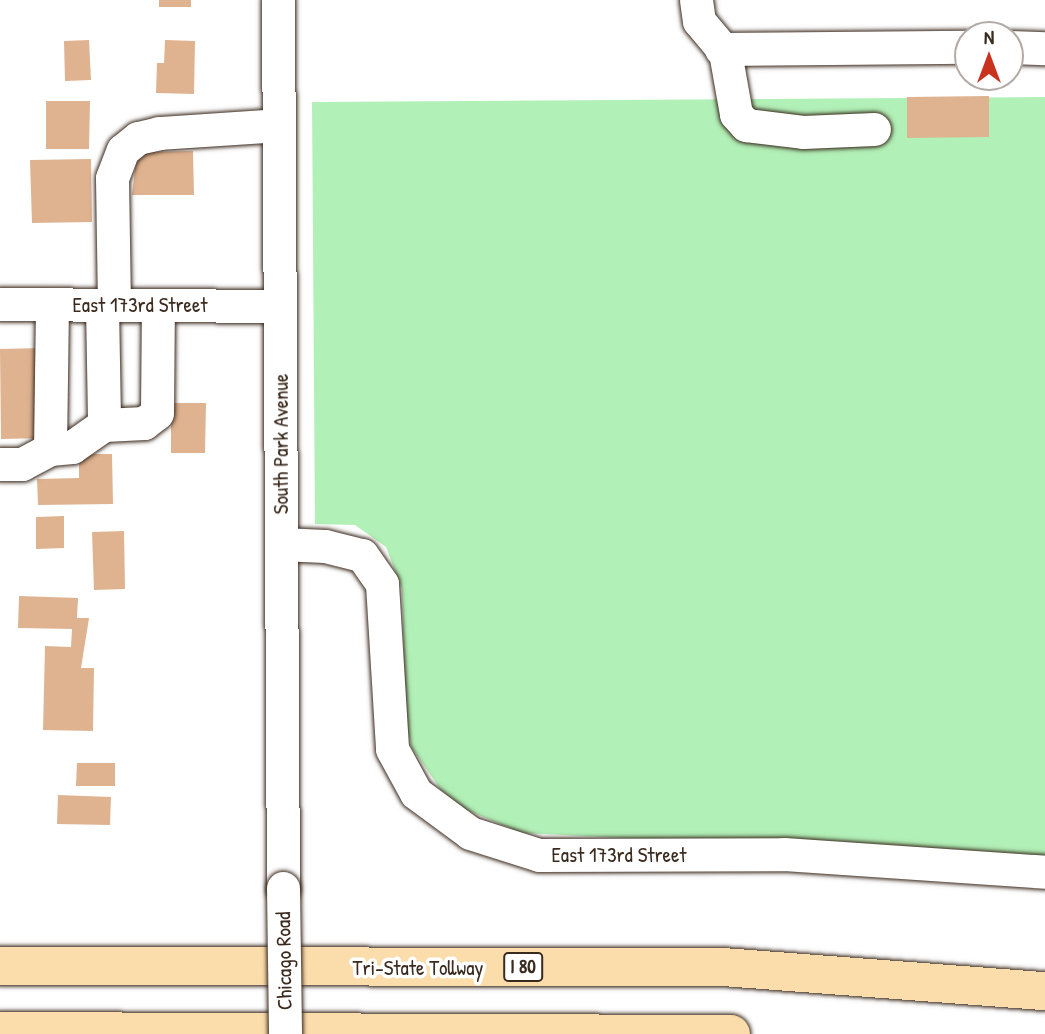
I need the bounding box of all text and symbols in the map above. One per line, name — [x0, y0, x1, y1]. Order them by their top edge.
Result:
north arrow — [954, 21, 1024, 91]
text: N — [984, 24, 994, 50]
street label: East 173rd Street — [72, 292, 208, 318]
street label: South Park Avenue — [268, 374, 294, 514]
street label: East 173rd Street — [551, 842, 687, 868]
street label: Chicago Road — [271, 912, 297, 1010]
road number: I 80 — [502, 951, 544, 982]
street label: Tri-State Tollway — [353, 955, 483, 981]

